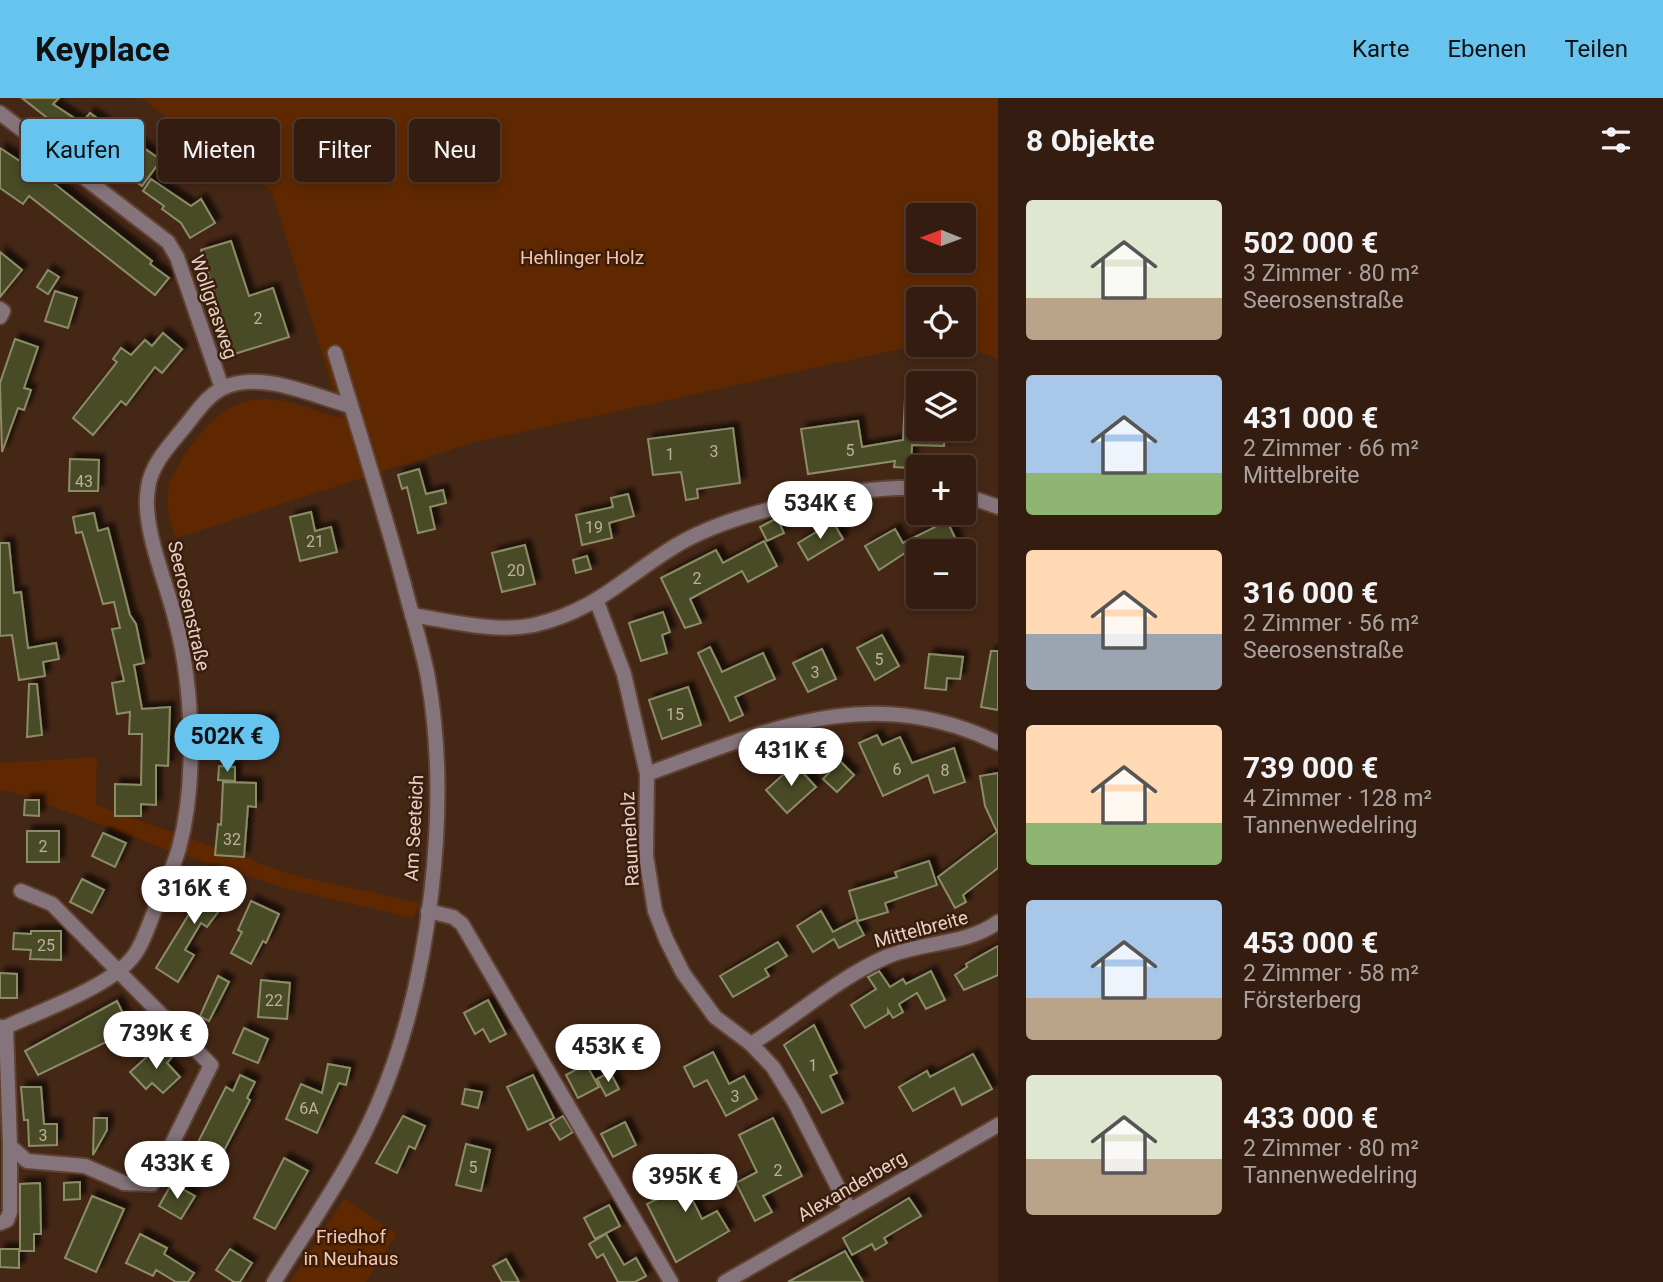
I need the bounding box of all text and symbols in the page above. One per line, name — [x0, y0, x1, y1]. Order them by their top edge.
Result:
text: Keyplace — [35, 30, 170, 69]
text: Karte — [1352, 35, 1409, 63]
text: Ebenen — [1447, 35, 1526, 63]
text: Teilen — [1564, 35, 1628, 63]
chip: Kaufen — [21, 119, 144, 182]
chip: Mieten — [158, 119, 280, 182]
chip: Filter — [294, 119, 395, 182]
chip: Neu — [409, 119, 500, 182]
icon: filters — [1597, 121, 1635, 159]
text: 8 Objekte — [1026, 123, 1155, 158]
north arrow — [906, 203, 976, 273]
map controls — [906, 203, 976, 609]
text: 502 000 € — [1243, 225, 1378, 260]
icon: home — [1082, 228, 1166, 312]
park label: Hehlinger Holz — [520, 246, 644, 269]
street label: Wollgrasweg — [185, 252, 243, 362]
text: 3 Zimmer · 80 m² — [1243, 260, 1419, 287]
button: locate — [906, 287, 976, 357]
text: Seerosenstraße — [1243, 287, 1404, 314]
house number: 2 — [254, 309, 263, 328]
button: layers — [906, 371, 976, 441]
text: 431 000 € — [1243, 400, 1378, 435]
icon: home — [1082, 403, 1166, 487]
text: 2 Zimmer · 66 m² — [1243, 435, 1419, 462]
house number: 5 — [846, 441, 855, 460]
house number: 3 — [710, 442, 719, 461]
house number: 1 — [666, 445, 675, 464]
button: + — [906, 455, 976, 525]
text: Mittelbreite — [1243, 462, 1360, 489]
house number: 43 — [75, 472, 93, 491]
pin: 534K € — [763, 482, 877, 541]
text: 534K € — [783, 490, 857, 517]
house number: 19 — [585, 518, 603, 537]
house number: 21 — [306, 532, 324, 551]
street label: Seerosenstraße — [163, 539, 215, 673]
button: − — [906, 539, 976, 609]
house number: 20 — [507, 561, 525, 580]
house number: 2 — [693, 569, 702, 588]
text: 316 000 € — [1243, 575, 1378, 610]
icon: home — [1082, 578, 1166, 662]
text: 2 Zimmer · 56 m² — [1243, 610, 1419, 637]
text: Seerosenstraße — [1243, 637, 1404, 664]
house number: 5 — [875, 650, 884, 669]
house number: 3 — [811, 663, 820, 682]
house number: 15 — [666, 705, 684, 724]
pin: 502K € — [170, 714, 284, 774]
text: 502K € — [190, 723, 264, 750]
pin: 431K € — [734, 728, 848, 788]
text: 431K € — [754, 737, 828, 764]
text: 739 000 € — [1243, 750, 1378, 785]
icon: home — [1082, 753, 1166, 837]
house number: 6 — [893, 760, 902, 779]
house number: 8 — [941, 761, 950, 780]
street label: Am Seeteich — [400, 774, 428, 882]
text: 4 Zimmer · 128 m² — [1243, 785, 1432, 812]
street label: Raumeholz — [616, 791, 644, 887]
text: Tannenwedelring — [1243, 812, 1418, 839]
house number: 32 — [223, 830, 241, 849]
house number: 2 — [39, 837, 48, 856]
pin: 316K € — [137, 866, 251, 926]
text: 316K € — [157, 875, 231, 902]
street label: Mittelbreite — [872, 905, 970, 953]
text: 453 000 € — [1243, 925, 1378, 960]
icon: home — [1082, 928, 1166, 1012]
house number: 25 — [37, 936, 55, 955]
text: 2 Zimmer · 58 m² — [1243, 960, 1419, 987]
text: Försterberg — [1243, 987, 1361, 1014]
house number: 22 — [265, 991, 283, 1010]
pin: 739K € — [99, 1012, 213, 1071]
text: 739K € — [119, 1020, 193, 1047]
pin: 453K € — [551, 1024, 665, 1084]
text: 453K € — [571, 1033, 645, 1060]
house number: 1 — [809, 1056, 818, 1075]
house number: 3 — [731, 1087, 740, 1106]
house number: 6A — [299, 1099, 319, 1118]
text: 433 000 € — [1243, 1100, 1378, 1135]
icon: home — [1082, 1103, 1166, 1187]
house number: 3 — [39, 1126, 48, 1145]
text: 2 Zimmer · 80 m² — [1243, 1135, 1419, 1162]
pin: 433K € — [120, 1142, 234, 1201]
street label: Alexanderberg — [793, 1145, 911, 1227]
text: 433K € — [140, 1150, 214, 1177]
pin: 395K € — [628, 1154, 742, 1214]
house number: 5 — [469, 1158, 478, 1177]
house number: 2 — [774, 1161, 783, 1180]
text: Tannenwedelring — [1243, 1162, 1418, 1189]
text: 395K € — [648, 1163, 722, 1190]
park label: Friedhof in Neuhaus — [303, 1225, 399, 1270]

